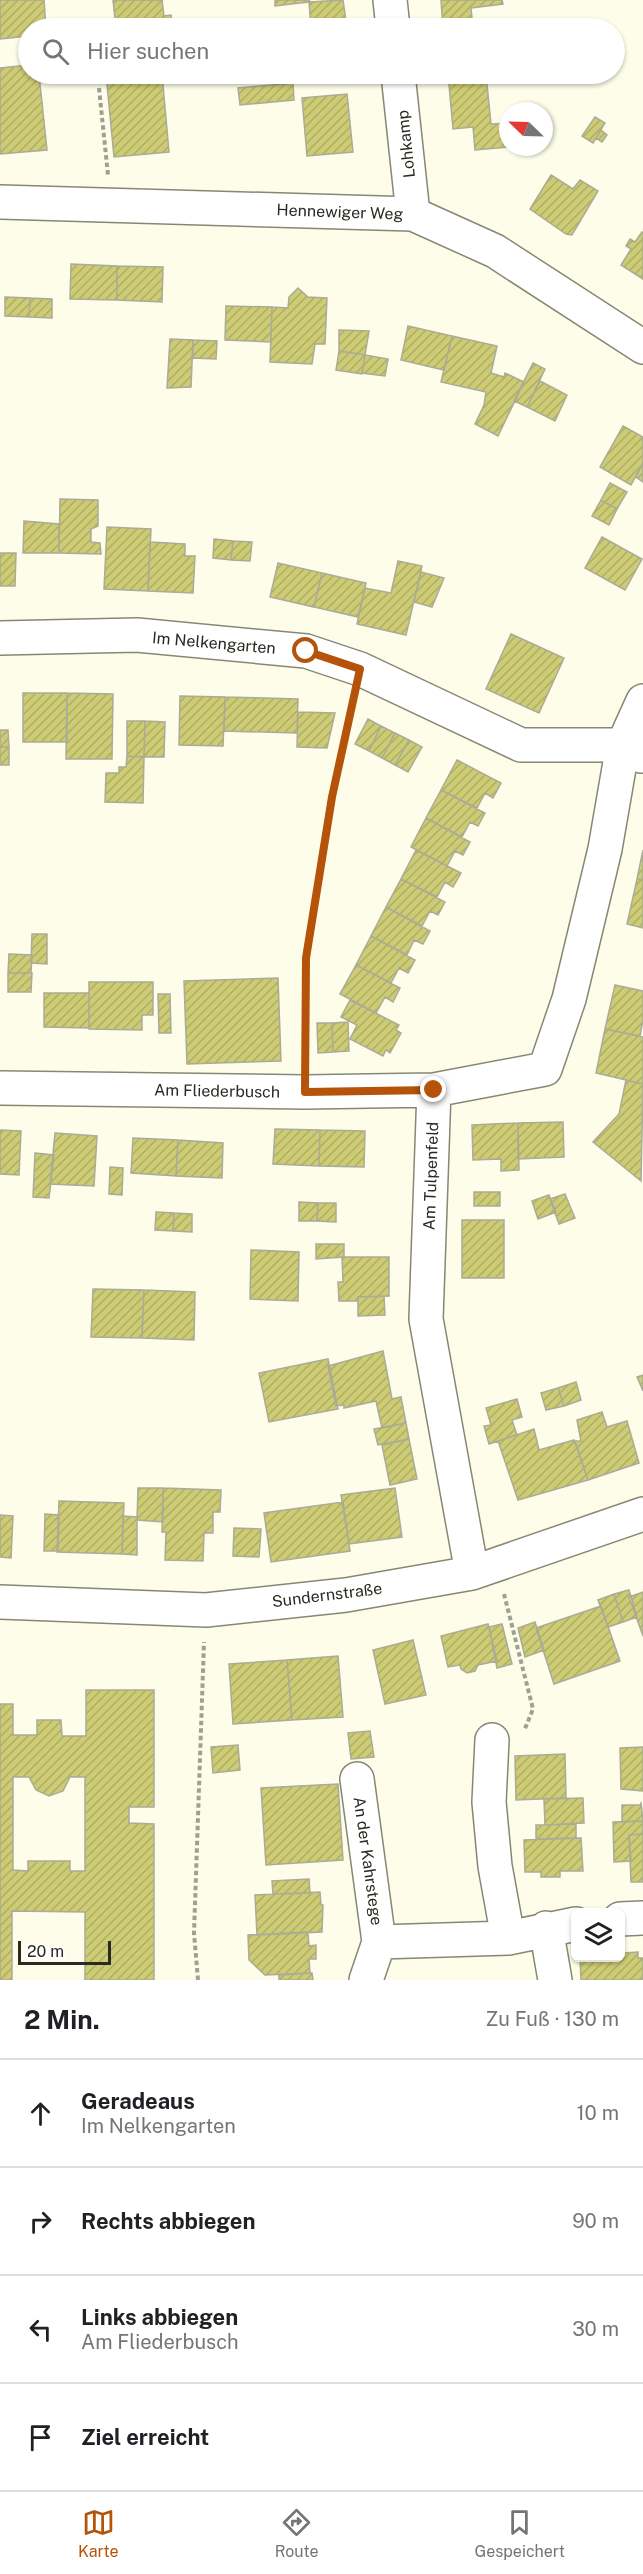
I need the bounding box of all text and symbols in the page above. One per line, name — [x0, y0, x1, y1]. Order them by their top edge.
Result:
search box — [18, 18, 625, 84]
icon: search — [39, 35, 72, 68]
text: Hier suchen — [87, 38, 209, 64]
north arrow — [499, 102, 553, 156]
street label: Lohkamp — [393, 109, 419, 179]
street label: Hennewiger Weg — [276, 200, 404, 224]
street label: Im Nelkengarten — [151, 628, 277, 658]
route start — [292, 637, 318, 663]
route end — [420, 1076, 446, 1102]
street label: Am Fliederbusch — [154, 1080, 280, 1102]
street label: Am Tulpenfeld — [420, 1121, 442, 1231]
street label: Sundernstraße — [271, 1579, 383, 1611]
street label: An der Kahrstege — [350, 1795, 386, 1927]
map controls — [571, 1908, 625, 1962]
button: layers — [571, 1908, 625, 1962]
scale bar — [18, 1938, 111, 1966]
text: 20 m — [27, 1942, 64, 1961]
text: 2 Min. — [24, 2004, 100, 2035]
text: Zu Fuß · 130 m — [486, 2007, 619, 2031]
text: Geradeaus — [81, 2088, 195, 2114]
icon: ahead — [24, 2097, 57, 2130]
text: 10 m — [576, 2101, 619, 2125]
text: Im Nelkengarten — [81, 2114, 236, 2138]
icon: right — [24, 2205, 57, 2238]
text: Rechts abbiegen — [81, 2208, 256, 2234]
text: 90 m — [572, 2209, 619, 2233]
text: Links abbiegen — [81, 2304, 238, 2330]
icon: left — [24, 2313, 57, 2346]
text: 30 m — [572, 2317, 619, 2341]
text: Am Fliederbusch — [81, 2330, 238, 2354]
icon: arrive — [24, 2421, 57, 2454]
text: Ziel erreicht — [81, 2424, 209, 2450]
tab: Karte — [78, 2506, 119, 2561]
tab: Route — [275, 2506, 319, 2561]
tab: Gespeichert — [475, 2506, 565, 2561]

